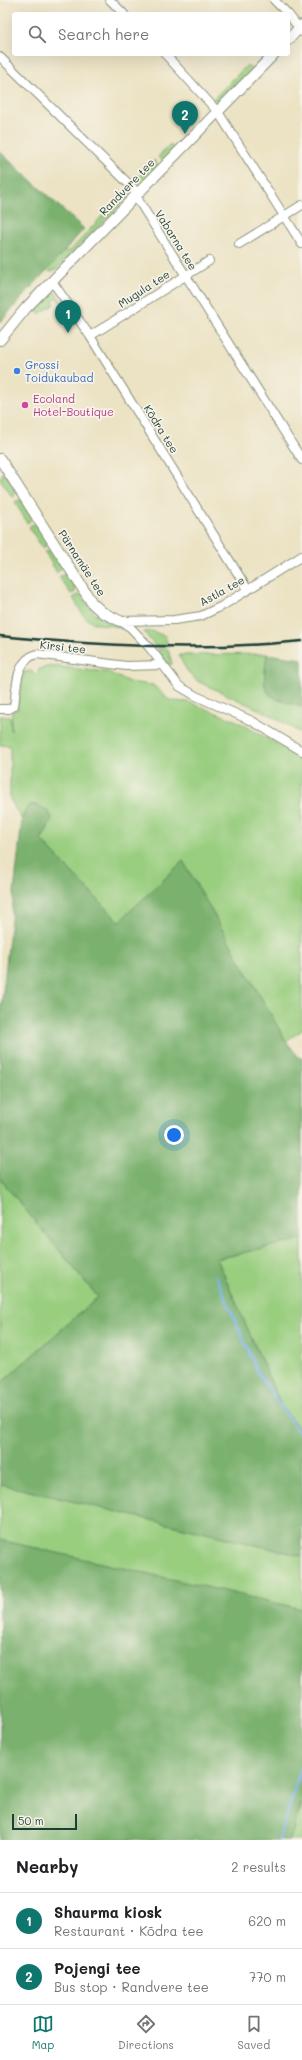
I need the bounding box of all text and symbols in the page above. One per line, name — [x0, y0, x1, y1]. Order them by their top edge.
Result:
search box — [12, 12, 290, 56]
icon: search — [26, 23, 48, 45]
text: Search here — [58, 24, 149, 44]
pin: 2 — [172, 101, 198, 134]
street label: Randvere tee — [96, 155, 158, 218]
street label: Vabarna tee — [152, 207, 201, 273]
street label: Mugula tee — [115, 266, 173, 311]
pin: 1 — [55, 300, 81, 333]
place label: Grossi Toidukaubad — [25, 357, 94, 385]
marker: Grossi Toidukaubad — [12, 366, 22, 376]
place label: Ecoland Hotel-Boutique — [33, 391, 114, 419]
marker: Ecoland Hotel-Boutique — [20, 400, 30, 410]
street label: Kõdra tee — [141, 402, 182, 456]
street label: Pärnamäe tee — [55, 527, 110, 599]
street label: Astla tee — [197, 572, 247, 609]
street label: Kirsi tee — [39, 637, 87, 656]
your location — [164, 1125, 184, 1145]
scale bar — [12, 1812, 77, 1831]
text: 50 m — [18, 1813, 44, 1828]
text: Nearby — [16, 1855, 78, 1877]
text: 2 results — [231, 1858, 286, 1875]
text: Shaurma kiosk — [54, 1902, 162, 1922]
text: 1 — [26, 1912, 32, 1929]
text: 620 m — [248, 1912, 286, 1929]
text: Restaurant · Kõdra tee — [54, 1922, 204, 1939]
text: Pojengi tee — [54, 1958, 140, 1978]
text: 2 — [25, 1968, 33, 1985]
text: 770 m — [249, 1968, 286, 1985]
text: Bus stop · Randvere tee — [54, 1978, 209, 1995]
tab: Map — [32, 2013, 54, 2052]
tab: Directions — [118, 2013, 174, 2052]
tab: Saved — [237, 2013, 270, 2052]

